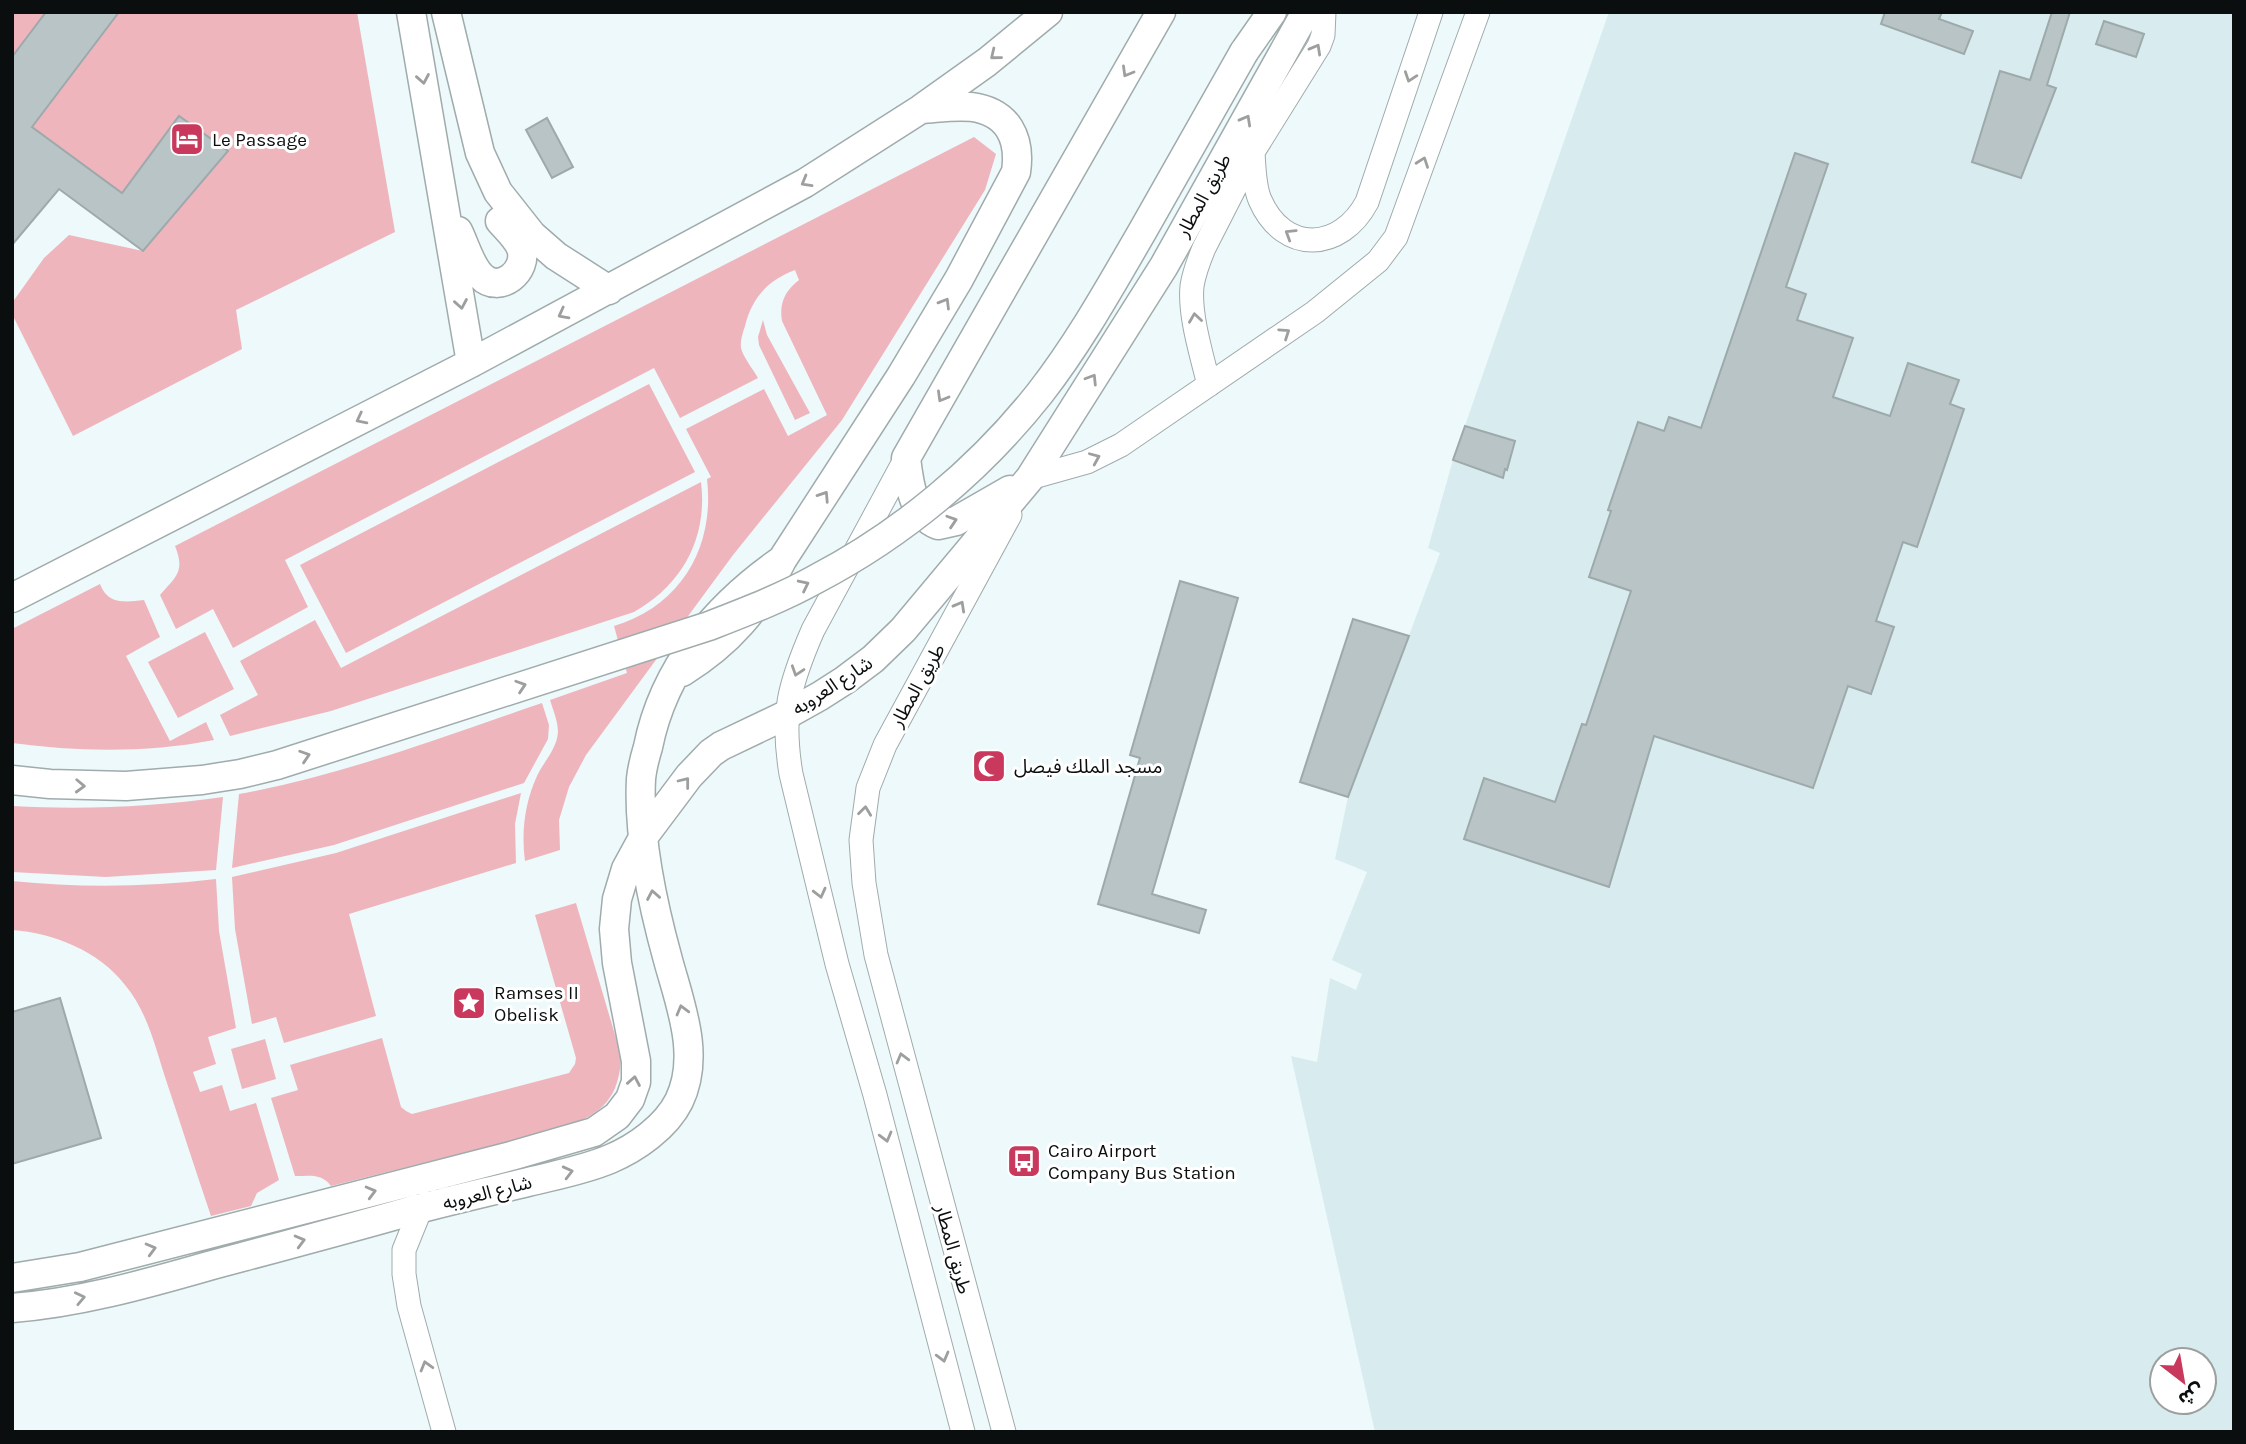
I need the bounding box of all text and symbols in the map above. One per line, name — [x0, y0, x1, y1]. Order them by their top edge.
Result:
one-way arrow — [1308, 44, 1321, 56]
one-way arrow — [990, 47, 1003, 60]
one-way arrow — [1122, 64, 1135, 77]
one-way arrow — [1403, 71, 1418, 83]
one-way arrow — [415, 74, 430, 85]
one-way arrow — [1238, 115, 1251, 127]
hotel icon: Le Passage — [168, 120, 206, 158]
place label: Le Passage — [212, 129, 307, 151]
street label: طريق المطار — [1172, 150, 1236, 242]
one-way arrow — [1415, 156, 1429, 168]
one-way arrow — [801, 174, 814, 187]
one-way arrow — [1285, 230, 1298, 243]
one-way arrow — [936, 297, 949, 310]
one-way arrow — [453, 298, 468, 310]
one-way arrow — [558, 306, 570, 319]
one-way arrow — [1188, 312, 1203, 324]
one-way arrow — [1277, 329, 1290, 341]
one-way arrow — [1084, 374, 1097, 387]
one-way arrow — [937, 389, 950, 402]
one-way arrow — [356, 410, 368, 424]
one-way arrow — [1088, 452, 1100, 466]
one-way arrow — [816, 490, 829, 503]
one-way arrow — [946, 515, 958, 529]
one-way arrow — [797, 579, 809, 593]
one-way arrow — [952, 601, 965, 614]
street label: طريق المطار — [886, 640, 950, 732]
street label: شارع العروبه — [788, 652, 878, 722]
one-way arrow — [790, 665, 805, 677]
one-way arrow — [515, 680, 527, 695]
mosque icon: مسجد الملك فيصل — [970, 747, 1008, 785]
one-way arrow — [298, 750, 310, 764]
place label: مسجد الملك فيصل — [1014, 756, 1163, 778]
one-way arrow — [676, 777, 689, 790]
one-way arrow — [75, 778, 86, 793]
one-way arrow — [857, 805, 872, 817]
one-way arrow — [811, 887, 826, 899]
one-way arrow — [646, 889, 661, 901]
place label: Ramses II Obelisk — [494, 982, 579, 1026]
place icon: Ramses II Obelisk — [450, 984, 488, 1022]
one-way arrow — [675, 1004, 690, 1016]
one-way arrow — [896, 1053, 910, 1065]
one-way arrow — [626, 1075, 641, 1087]
one-way arrow — [877, 1130, 892, 1142]
place label: Cairo Airport Company Bus Station — [1048, 1140, 1236, 1184]
bus stop icon: Cairo Airport Company Bus Station — [1005, 1142, 1043, 1180]
one-way arrow — [562, 1166, 574, 1180]
street label: شارع العروبه — [440, 1171, 535, 1217]
one-way arrow — [365, 1186, 377, 1200]
street label: طريق المطار — [930, 1201, 976, 1297]
one-way arrow — [294, 1235, 306, 1250]
one-way arrow — [145, 1243, 157, 1257]
one-way arrow — [74, 1291, 86, 1306]
north arrow — [2148, 1346, 2218, 1416]
one-way arrow — [935, 1351, 949, 1363]
one-way arrow — [420, 1360, 434, 1372]
text: ش — [2174, 1379, 2208, 1411]

